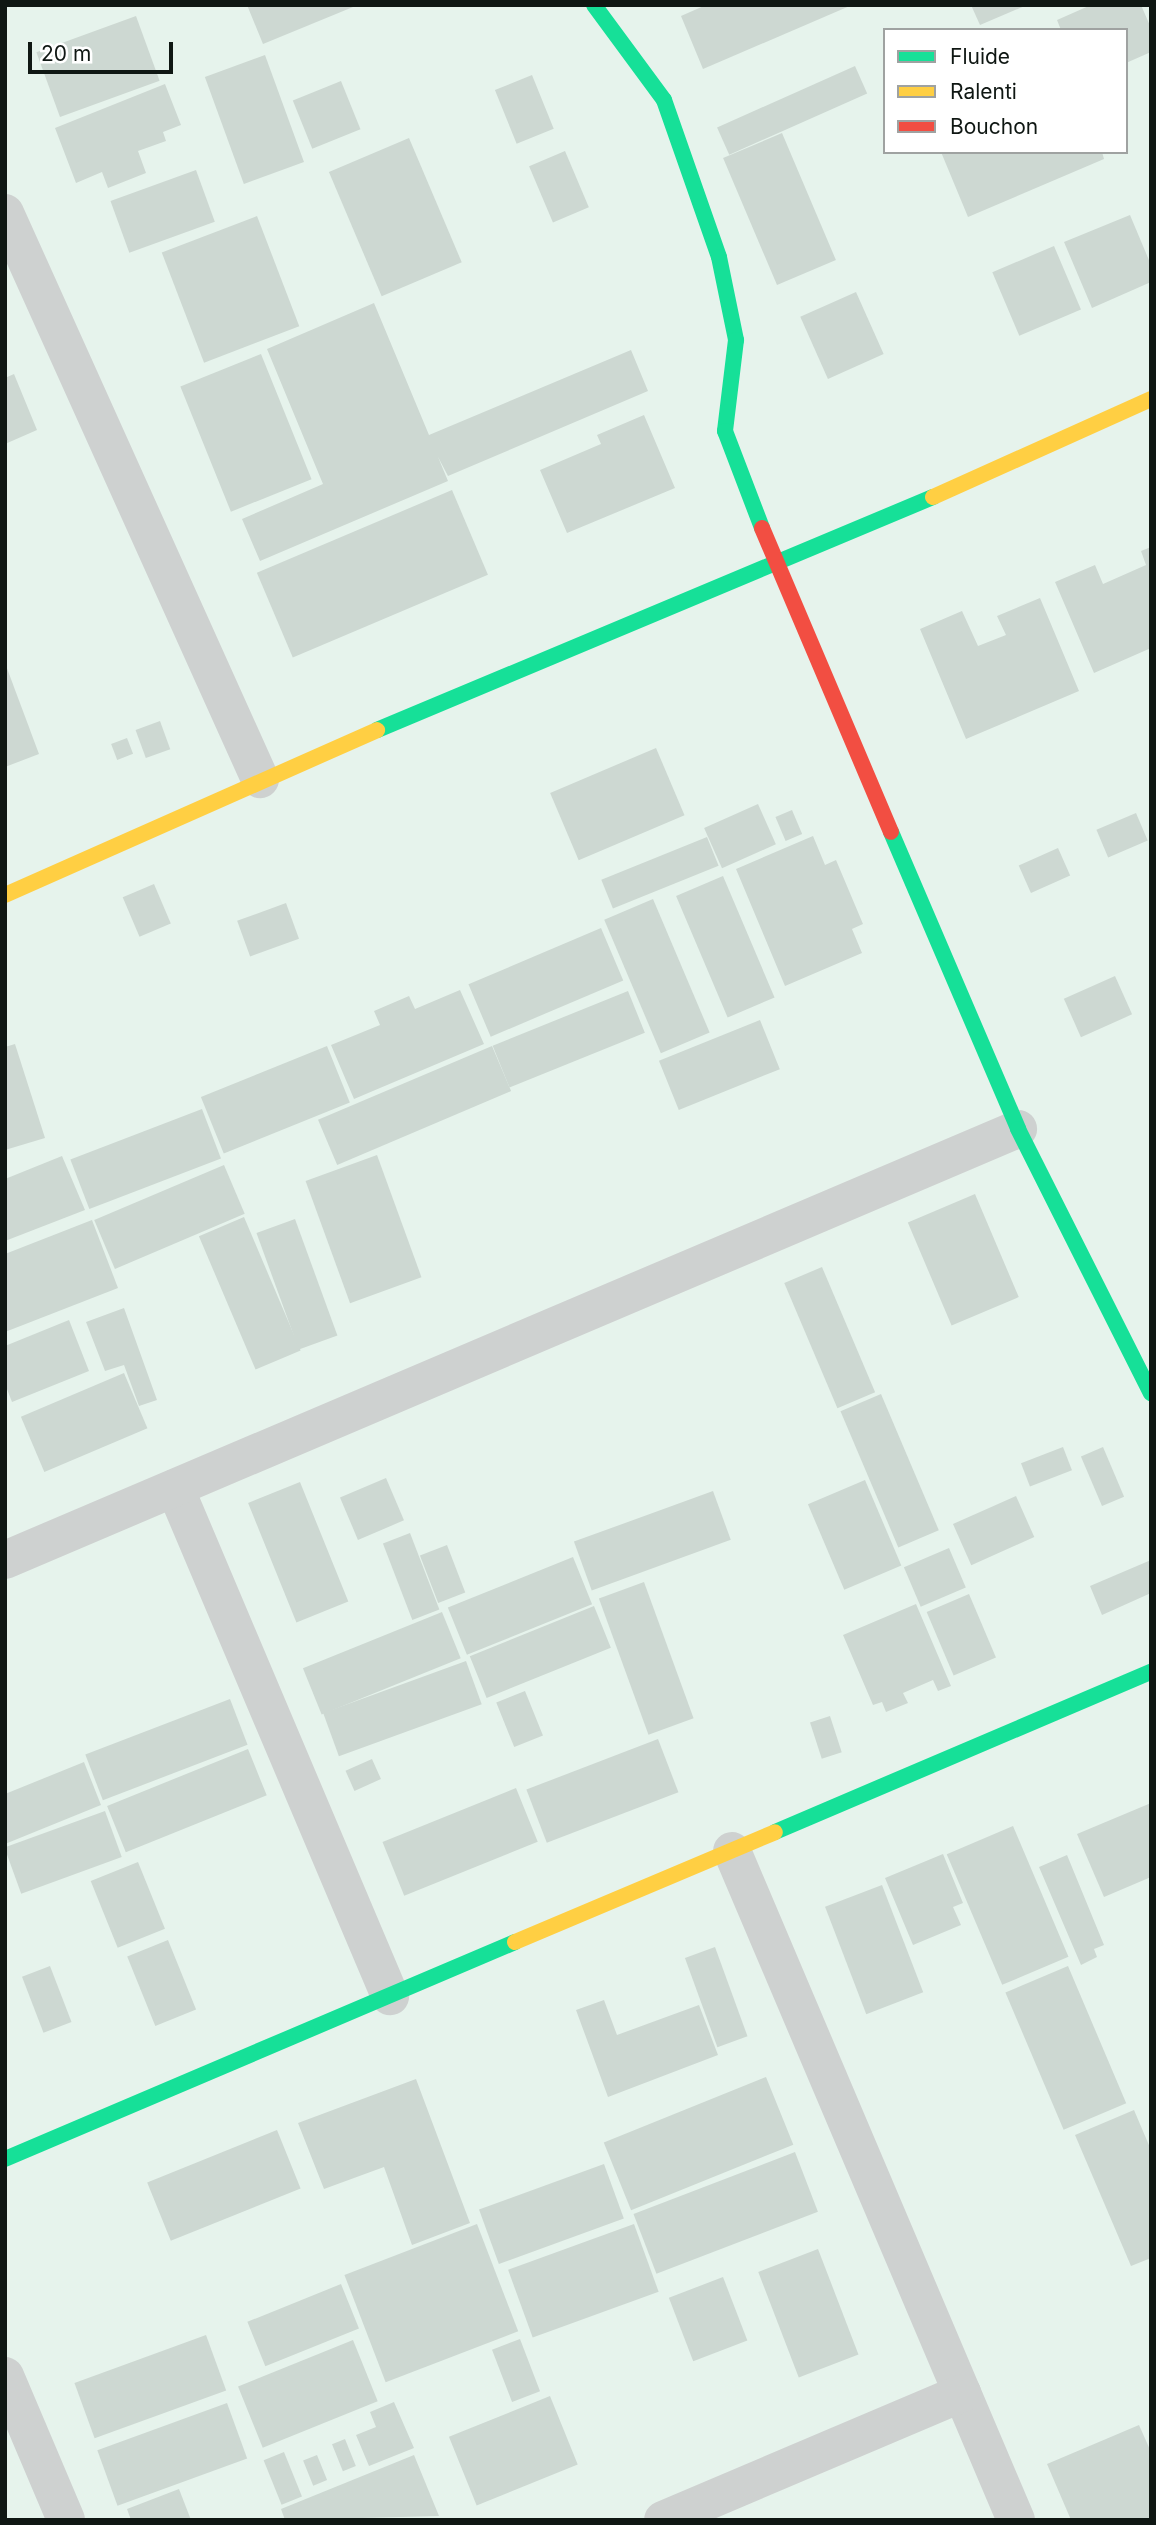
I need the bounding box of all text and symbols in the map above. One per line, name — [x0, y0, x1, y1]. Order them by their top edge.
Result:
scale bar — [32, 28, 177, 72]
legend — [883, 28, 1128, 154]
text: 20 m — [41, 41, 91, 66]
text: Fluide — [950, 44, 1010, 69]
text: Ralenti — [950, 79, 1017, 104]
text: Bouchon — [950, 114, 1038, 139]

